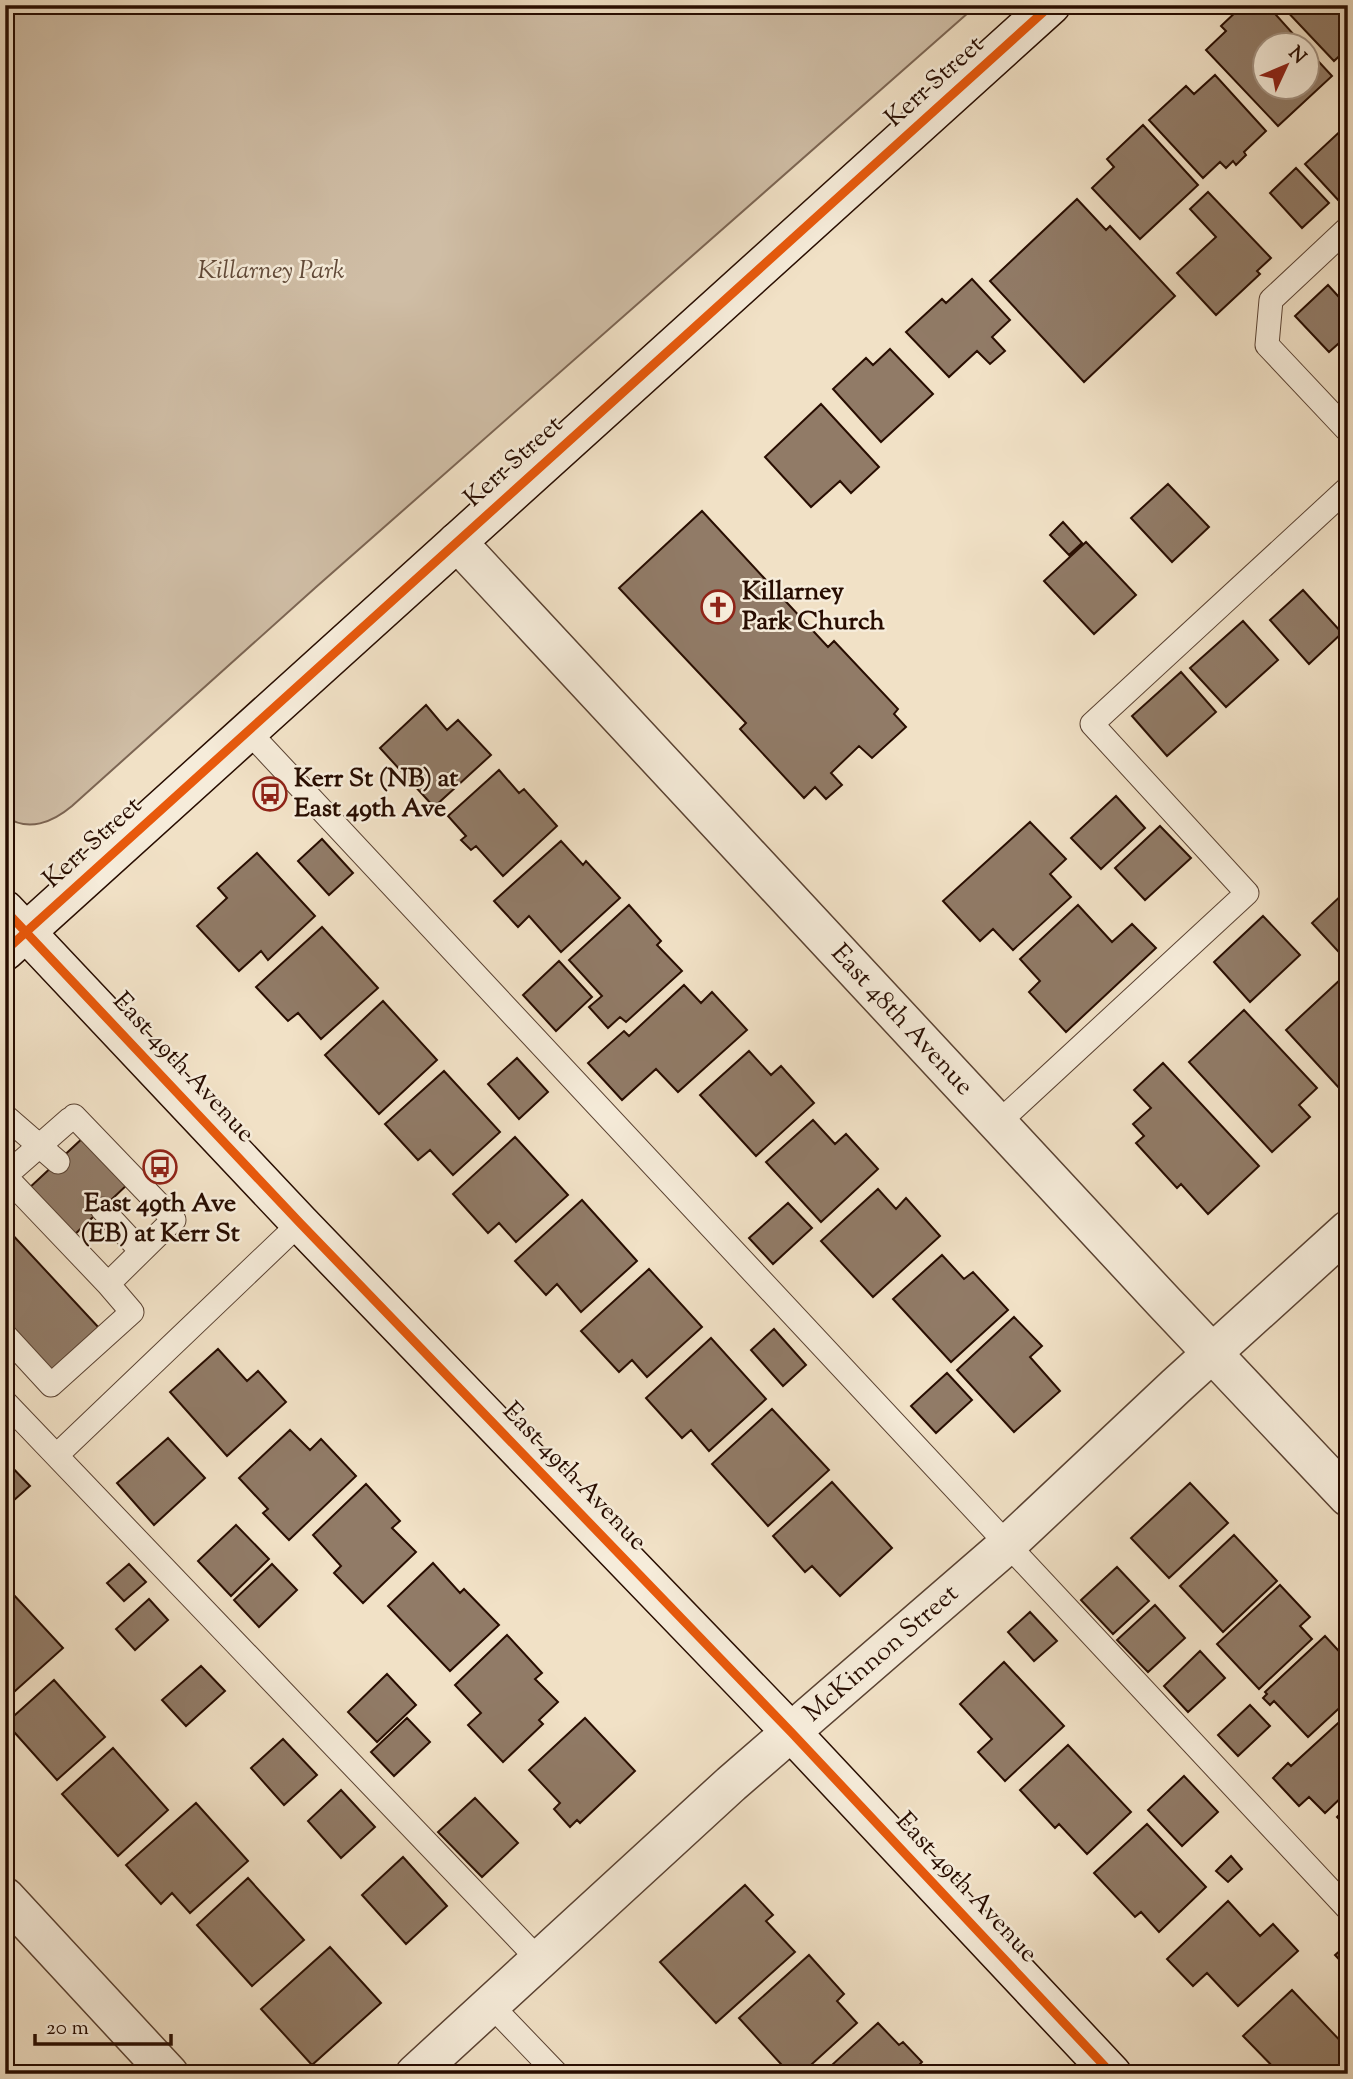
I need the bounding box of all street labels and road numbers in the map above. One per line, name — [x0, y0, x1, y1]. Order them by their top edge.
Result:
street label: Kerr Street — [877, 27, 993, 137]
street label: Kerr Street — [456, 407, 572, 517]
street label: Kerr Street — [35, 788, 151, 898]
street label: East 48th Avenue — [822, 936, 982, 1104]
street label: East 49th Avenue — [103, 984, 263, 1152]
street label: East 49th Avenue — [493, 1394, 655, 1560]
street label: McKinnon Street — [796, 1576, 967, 1731]
street label: East 49th Avenue — [886, 1804, 1046, 1972]

